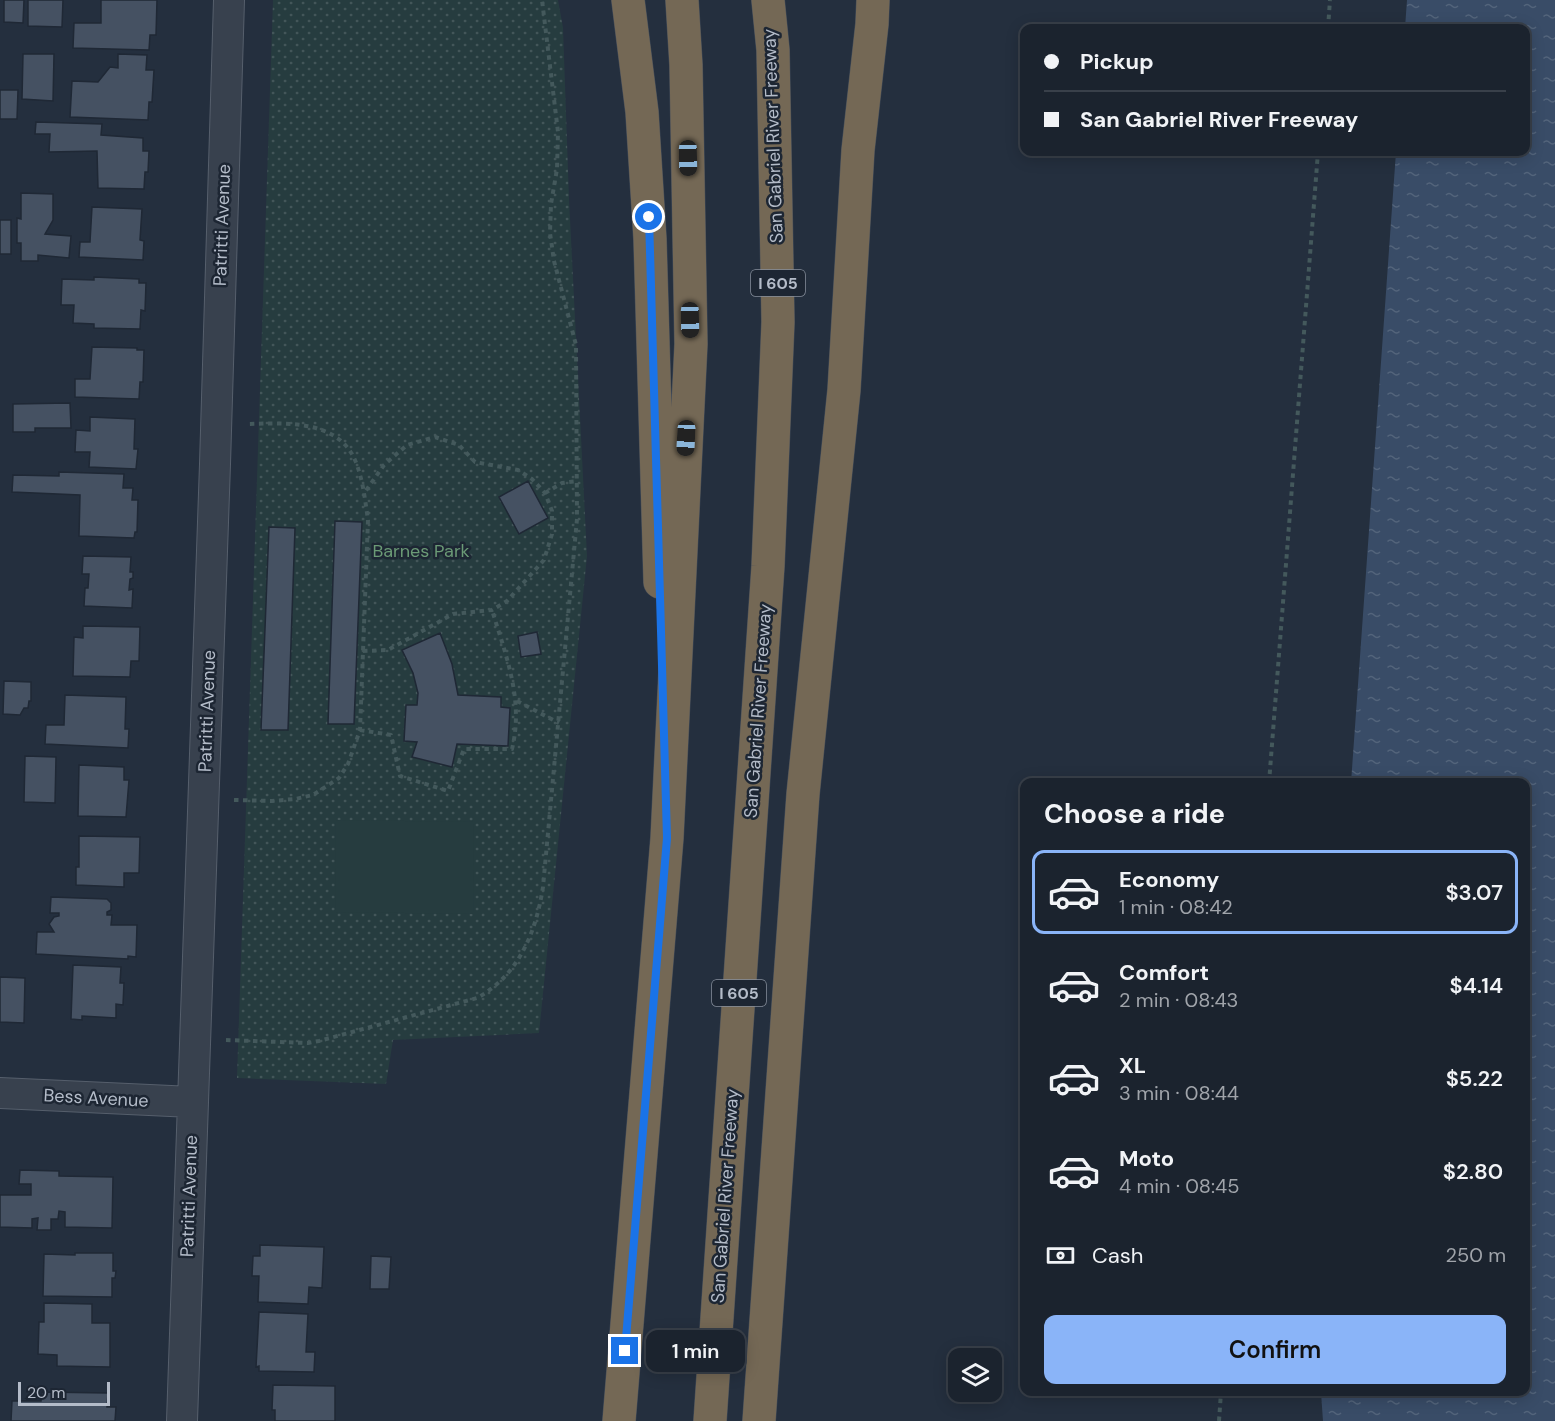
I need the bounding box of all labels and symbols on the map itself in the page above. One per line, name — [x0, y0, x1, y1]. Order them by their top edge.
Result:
street label: San Gabriel River Freeway — [757, 28, 789, 244]
car — [679, 140, 697, 176]
street label: Patritti Avenue — [208, 164, 236, 286]
route start — [635, 203, 662, 230]
road number: I 605 — [751, 270, 805, 296]
car — [681, 302, 699, 338]
car — [676, 420, 696, 456]
park label: Barnes Park — [372, 539, 470, 563]
street label: San Gabriel River Freeway — [739, 603, 777, 819]
street label: Patritti Avenue — [193, 650, 221, 772]
road number: I 605 — [712, 980, 766, 1006]
street label: Bess Avenue — [43, 1083, 149, 1113]
street label: San Gabriel River Freeway — [706, 1088, 744, 1304]
street label: Patritti Avenue — [175, 1135, 203, 1257]
callout: 1 min — [646, 1330, 745, 1372]
route end — [611, 1337, 638, 1364]
scale bar — [18, 1379, 110, 1406]

